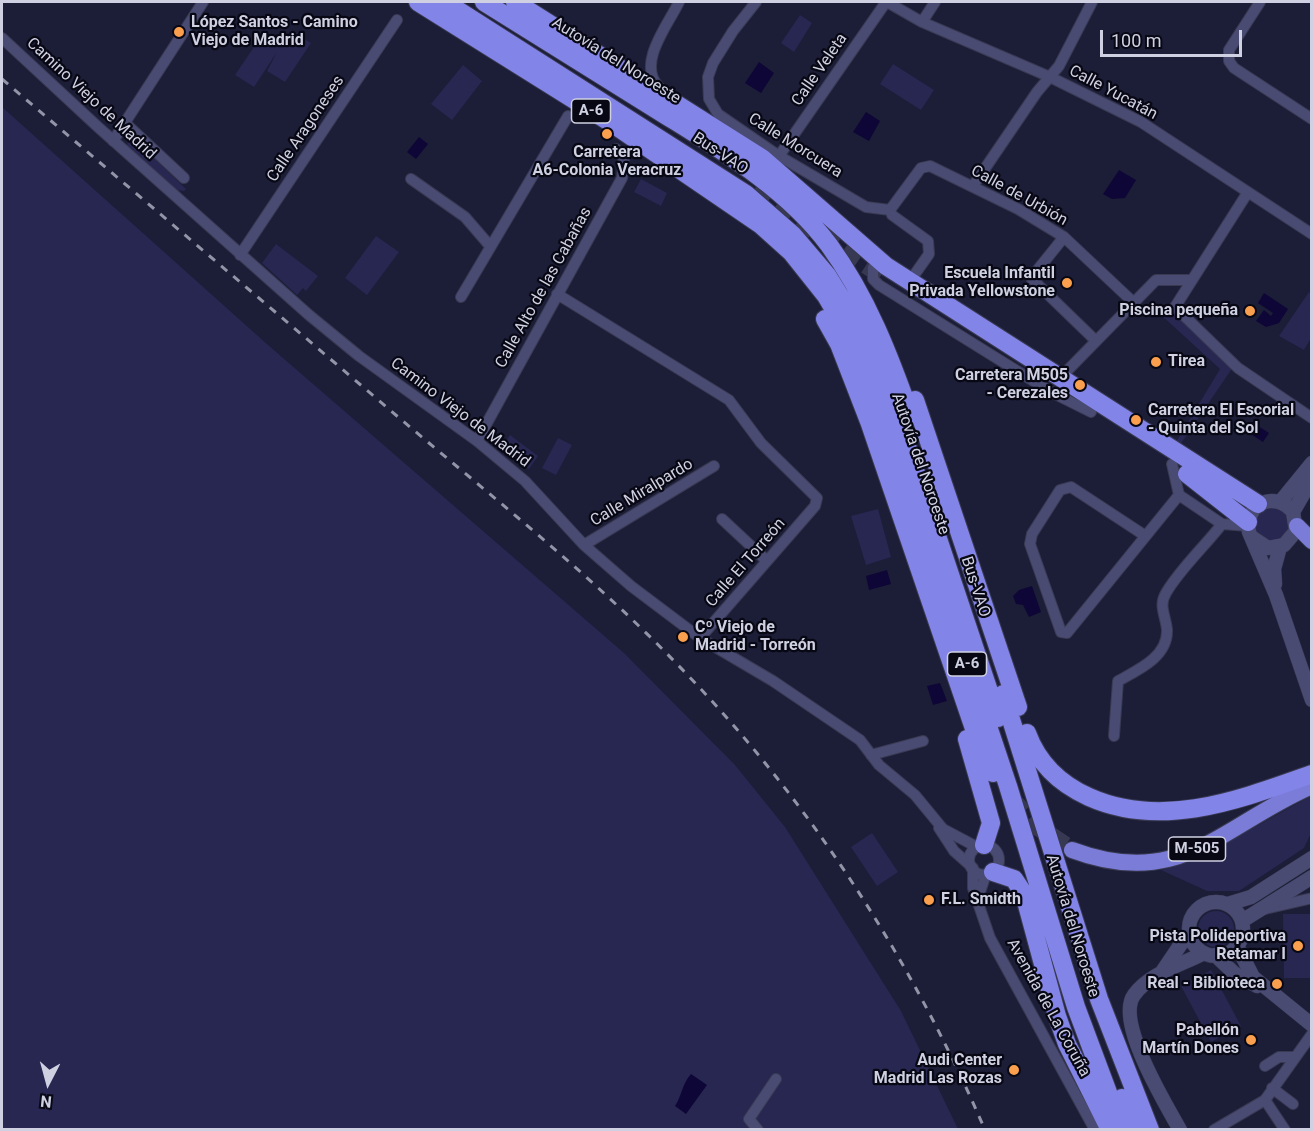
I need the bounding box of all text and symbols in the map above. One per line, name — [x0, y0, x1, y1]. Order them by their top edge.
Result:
place label: López Santos - Camino Viejo de Madrid — [191, 13, 358, 51]
street label: Autovía del Noroeste — [548, 14, 684, 108]
scale bar — [1103, 18, 1246, 56]
marker: López Santos - Camino Viejo de Madrid — [172, 25, 186, 39]
street label: Calle Veleta — [788, 30, 852, 110]
text: 100 m — [1111, 30, 1162, 51]
street label: Camino Viejo de Madrid — [22, 34, 160, 164]
street label: Calle Yucatán — [1066, 62, 1160, 124]
street label: Calle Aragoneses — [263, 72, 349, 186]
road number: A-6 — [572, 99, 610, 123]
street label: Calle Morcuera — [744, 109, 846, 183]
marker: Carretera A6-Colonia Veracruz — [600, 127, 614, 141]
street label: Bus-VAO — [689, 129, 751, 179]
place label: Carretera A6-Colonia Veracruz — [533, 143, 681, 181]
street label: Calle de Urbión — [967, 162, 1071, 230]
street label: Calle Alto de las Cabañas — [492, 204, 596, 372]
place label: Escuela Infantil Privada Yellowstone — [909, 264, 1055, 302]
marker: Escuela Infantil Privada Yellowstone — [1060, 276, 1074, 290]
place label: Piscina pequeña — [1119, 301, 1238, 321]
marker: Piscina pequeña — [1243, 304, 1257, 318]
place label: Tirea — [1168, 352, 1205, 372]
street label: Camino Viejo de Madrid — [386, 354, 534, 472]
marker: Tirea — [1149, 355, 1163, 369]
place label: Carretera M505 - Cerezales — [955, 366, 1068, 404]
marker: Carretera M505 - Cerezales — [1073, 378, 1087, 392]
street label: Autovía del Noroeste — [887, 391, 953, 537]
place label: Carretera El Escorial - Quinta del Sol — [1148, 401, 1294, 439]
marker: Carretera El Escorial - Quinta del Sol — [1129, 413, 1143, 427]
street label: Calle Miralpardo — [587, 455, 697, 531]
street label: Calle El Torreón — [702, 515, 790, 611]
street label: Bus-VAO — [956, 554, 994, 620]
place label: Cº Viejo de Madrid - Torreón — [695, 618, 816, 656]
marker: Cº Viejo de Madrid - Torreón — [676, 630, 690, 644]
road number: A-6 — [948, 652, 986, 676]
road number: M-505 — [1168, 837, 1226, 861]
street label: Autovía del Noroeste — [1041, 852, 1103, 1000]
place label: F.L. Smidth — [941, 890, 1021, 910]
marker: F.L. Smidth — [922, 893, 936, 907]
place label: Pista Polideportiva Retamar I — [1149, 927, 1286, 965]
street label: Avenida de La Coruña — [1002, 936, 1094, 1080]
marker: Pista Polideportiva Retamar I — [1291, 939, 1305, 953]
place label: Real - Biblioteca — [1147, 974, 1265, 994]
marker: Real - Biblioteca — [1270, 977, 1284, 991]
place label: Pabellón Martín Dones — [1142, 1021, 1239, 1059]
marker: Pabellón Martín Dones — [1244, 1033, 1258, 1047]
place label: Audi Center Madrid Las Rozas — [874, 1051, 1002, 1089]
north arrow — [18, 1053, 78, 1113]
marker: Audi Center Madrid Las Rozas — [1007, 1063, 1021, 1077]
text: N — [39, 1091, 53, 1111]

